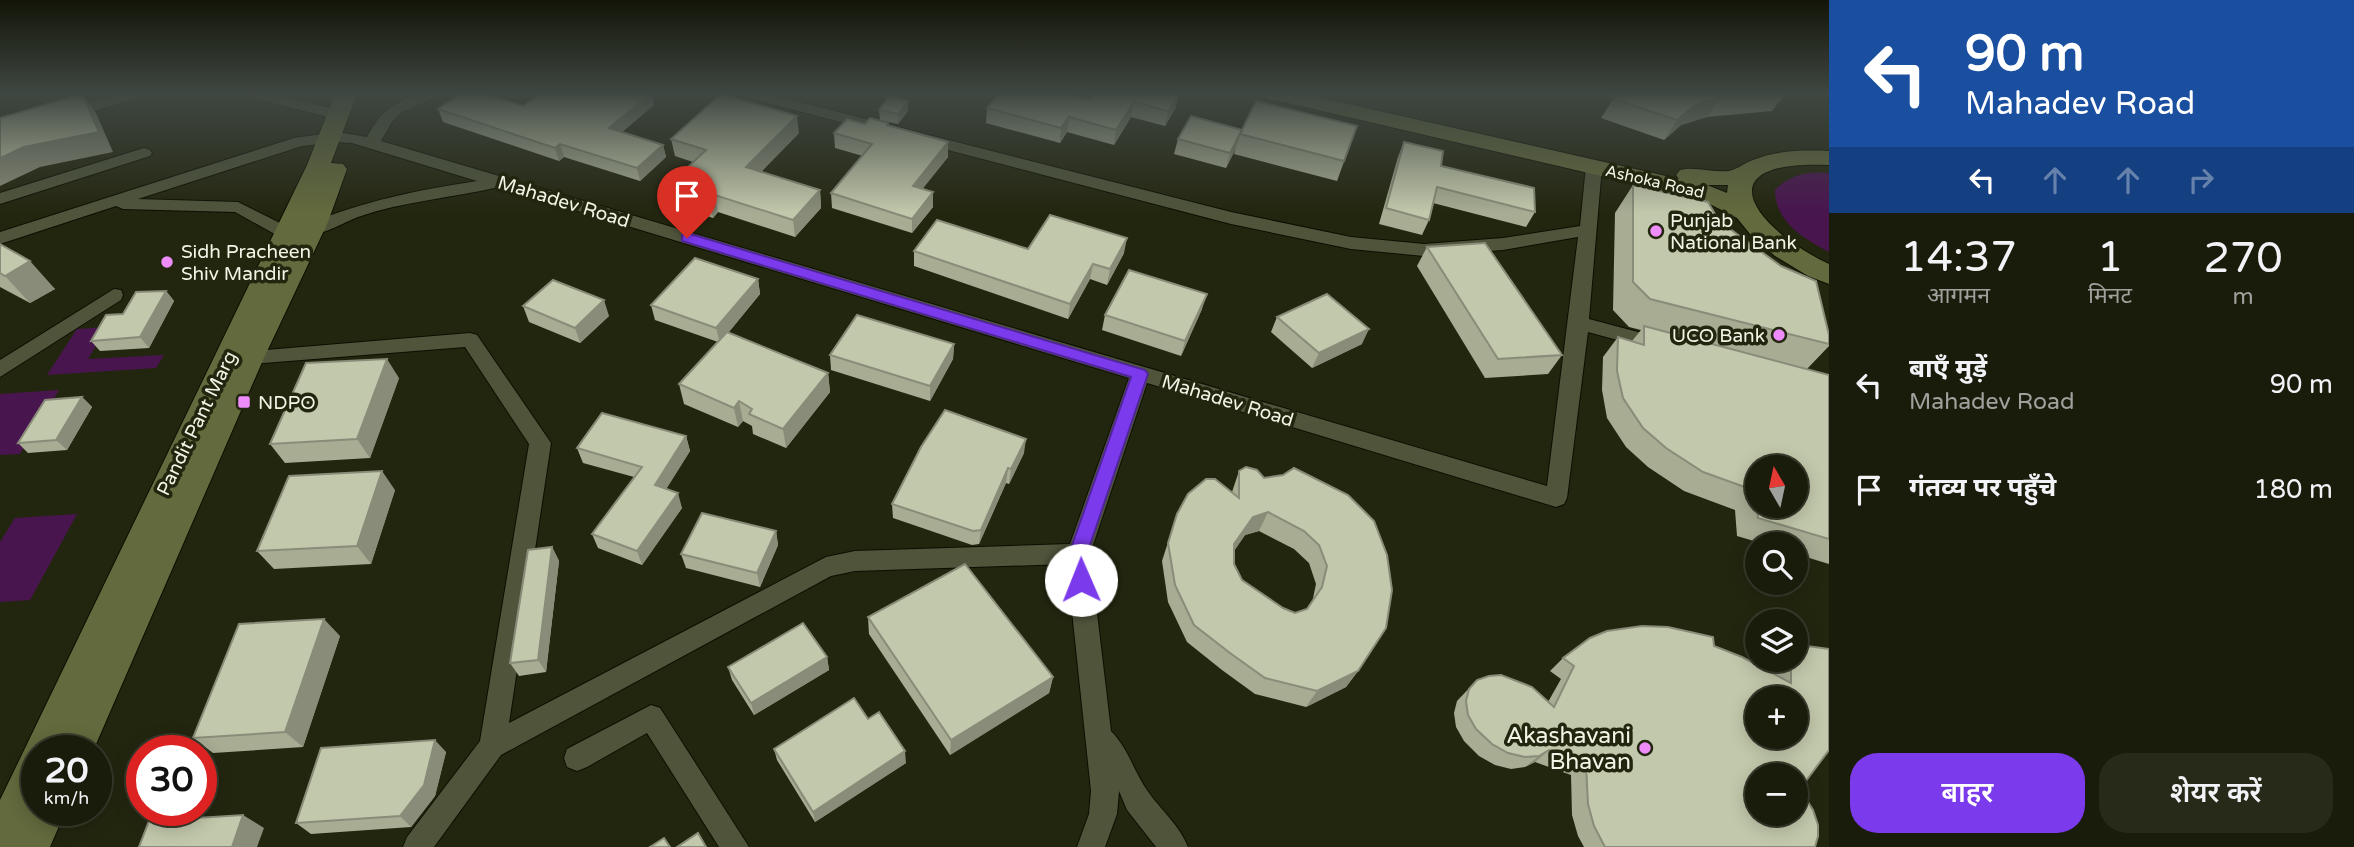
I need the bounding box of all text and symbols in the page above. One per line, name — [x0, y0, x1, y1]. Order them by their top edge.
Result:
text: 90 m — [1965, 25, 2084, 84]
icon: left — [1850, 28, 1941, 119]
text: Mahadev Road — [1965, 85, 2195, 123]
street label: Ashoka Road — [1603, 161, 1706, 203]
icon: left — [1963, 161, 2001, 199]
icon: ahead — [2036, 161, 2074, 199]
icon: ahead — [2109, 161, 2147, 199]
icon: right — [2182, 161, 2220, 199]
pin — [657, 166, 717, 238]
street label: Mahadev Road — [495, 171, 632, 232]
icon: arrive — [668, 177, 706, 215]
place label: Punjab National Bank — [1670, 210, 1797, 254]
marker: Punjab National Bank — [1648, 223, 1664, 239]
text: 14:37 — [1900, 232, 2017, 283]
text: 1 — [2097, 232, 2123, 283]
text: 270 — [2204, 233, 2283, 284]
place label: Sidh Pracheen Shiv Mandir — [181, 241, 311, 285]
marker: Sidh Pracheen Shiv Mandir — [159, 254, 175, 270]
text: आगमन — [1927, 282, 1990, 310]
text: मिनट — [2088, 282, 2132, 310]
text: m — [2233, 283, 2254, 311]
place label: UCO Bank — [1672, 325, 1765, 347]
marker: UCO Bank — [1771, 327, 1787, 343]
street label: Pandit Pant Marg — [152, 348, 241, 499]
text: बाएँ मुड़ें — [1909, 353, 1987, 384]
icon: left — [1850, 366, 1888, 404]
text: 90 m — [2270, 369, 2333, 400]
street label: Mahadev Road — [1159, 370, 1296, 431]
text: Mahadev Road — [1909, 388, 2074, 416]
place label: NDPO — [258, 392, 316, 414]
marker: NDPO — [236, 394, 252, 410]
north arrow — [1745, 455, 1808, 518]
map controls — [1745, 455, 1808, 826]
icon: arrive — [1850, 471, 1888, 509]
text: गंतव्य पर पहुँचे — [1909, 472, 2056, 503]
text: 180 m — [2253, 474, 2333, 505]
button: search — [1745, 532, 1808, 595]
position arrow — [1044, 543, 1118, 617]
button: layers — [1745, 609, 1808, 672]
button: + — [1745, 686, 1808, 749]
place label: Akashavani Bhavan — [1506, 722, 1631, 776]
speed limit sign: 30 — [126, 735, 217, 826]
marker: Akashavani Bhavan — [1637, 740, 1653, 756]
text: 20 — [45, 750, 88, 792]
button: बाहर — [1850, 753, 2085, 833]
button: शेयर करें — [2099, 753, 2333, 833]
button: − — [1745, 763, 1808, 826]
text: km/h — [44, 787, 89, 809]

